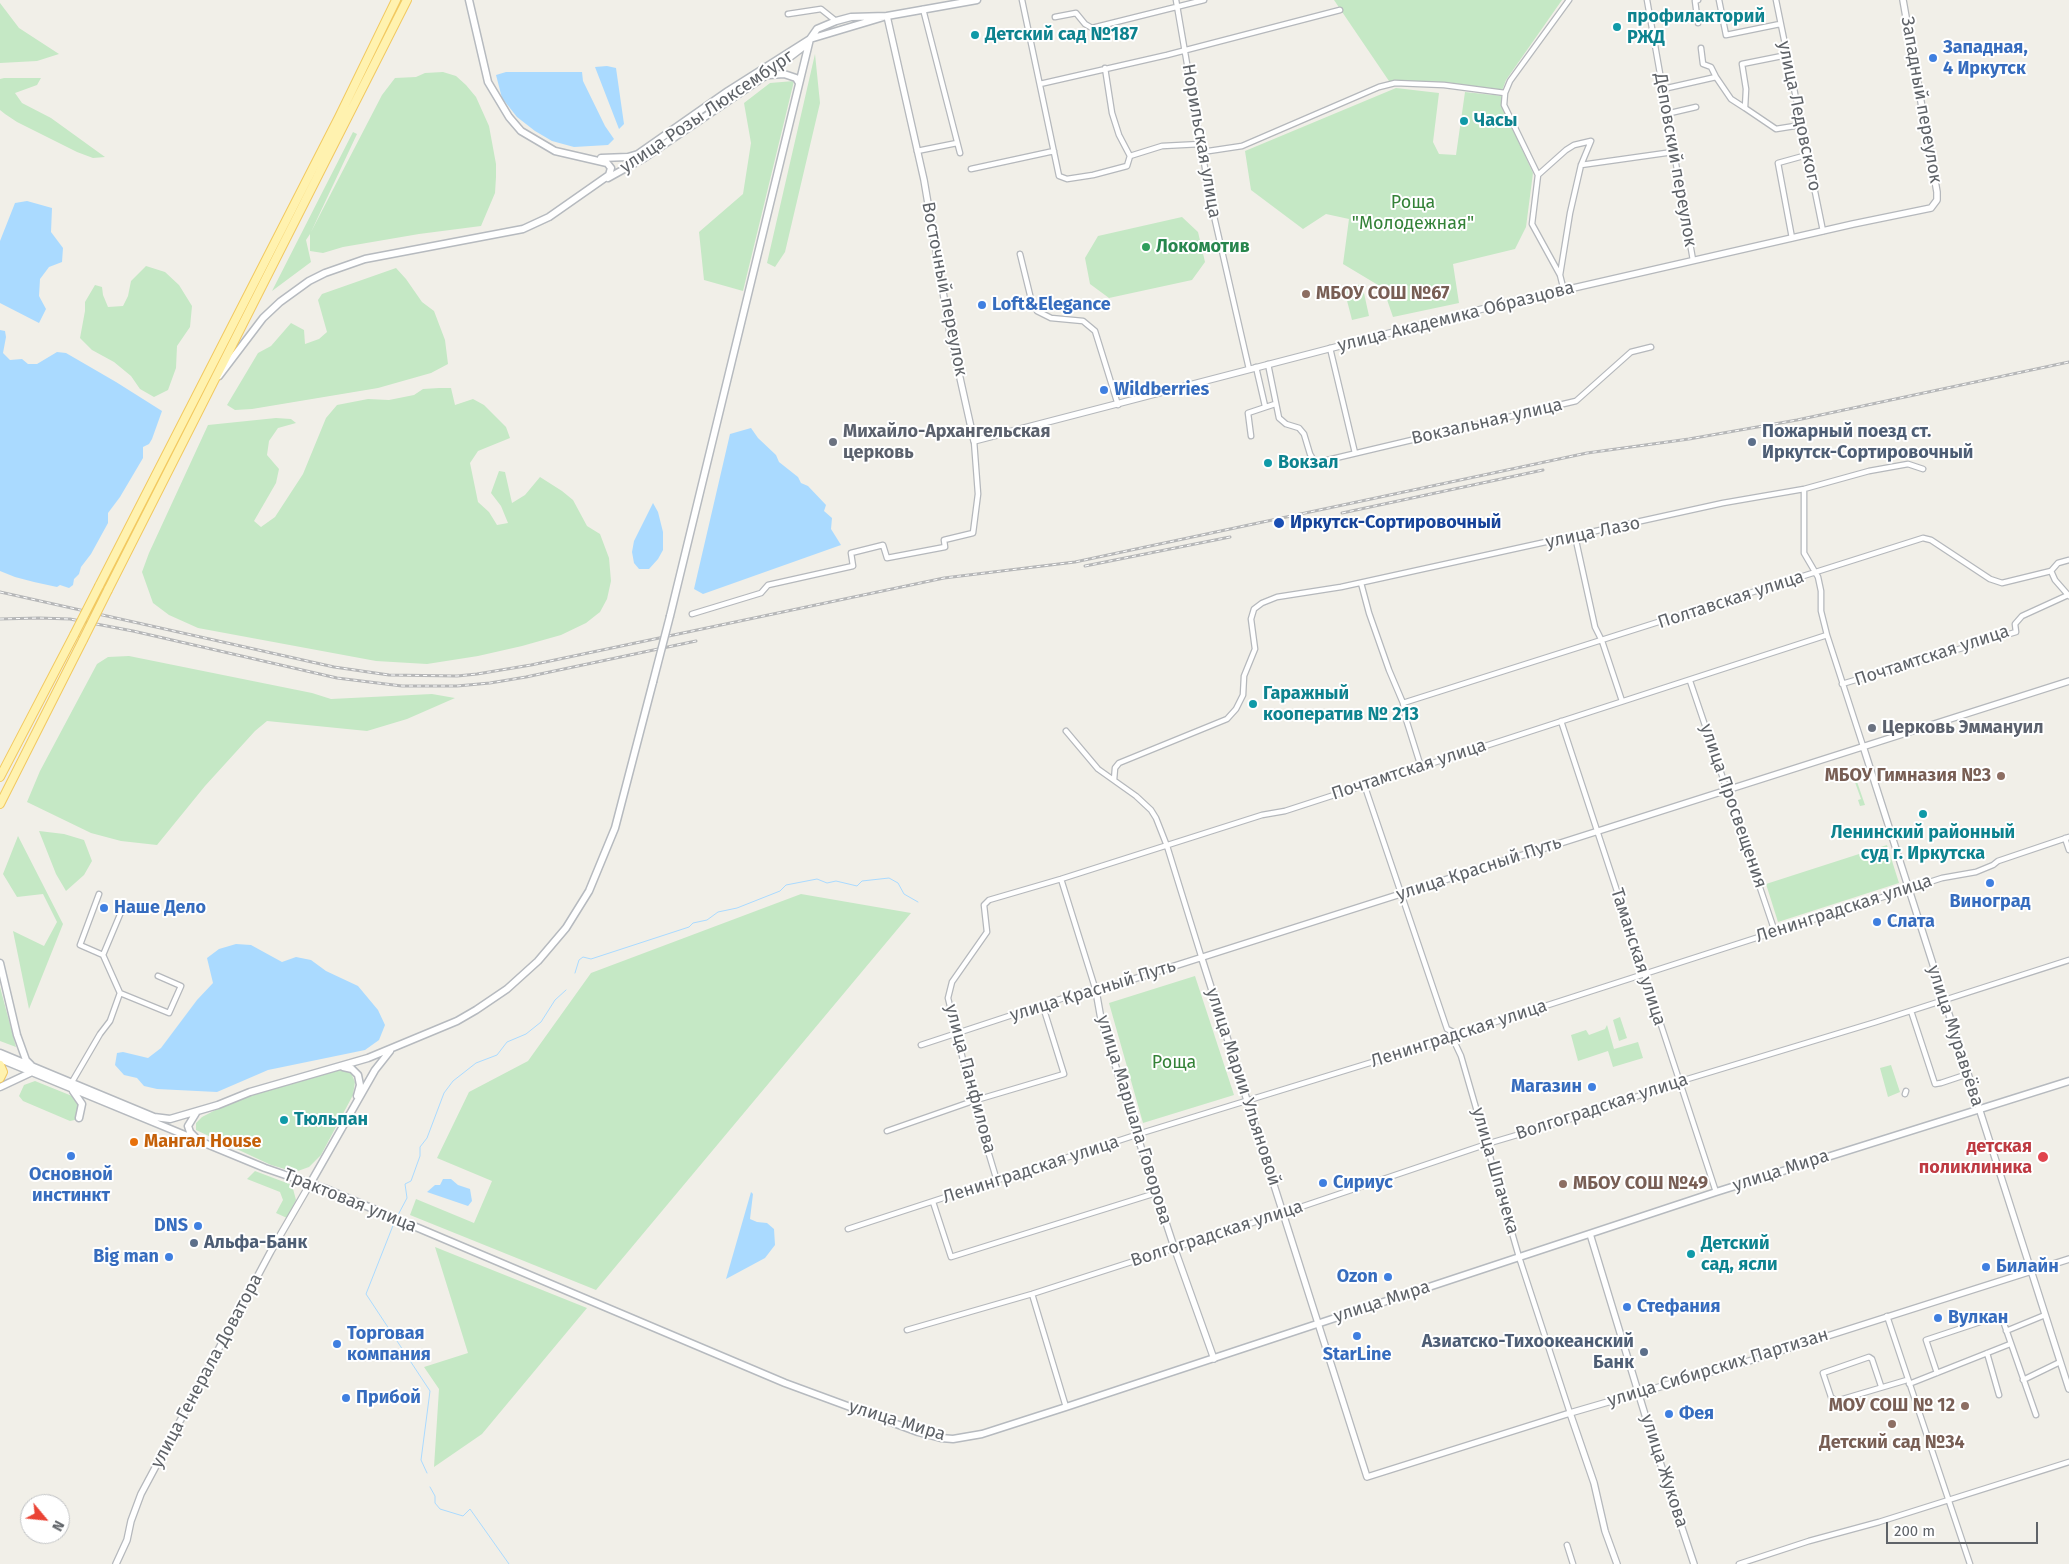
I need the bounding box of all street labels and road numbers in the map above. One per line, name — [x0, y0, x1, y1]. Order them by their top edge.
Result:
street label: Западный переулок — [1896, 15, 1946, 185]
street label: улица Ледовского — [1773, 39, 1825, 193]
street label: улица Розы Люксембург — [616, 46, 798, 178]
street label: Норильская улица — [1177, 62, 1225, 220]
street label: Деповский переулок — [1649, 71, 1701, 249]
street label: Восточный переулок — [916, 200, 972, 378]
street label: улица Академика Образцова — [1335, 277, 1577, 357]
street label: Вокзальная улица — [1409, 394, 1565, 450]
street label: улица Лазо — [1544, 512, 1642, 554]
street label: Полтавская улица — [1655, 566, 1807, 634]
street label: Почтамтская улица — [1852, 621, 2012, 691]
street label: улица Просвещения — [1695, 721, 1771, 891]
street label: Почтамтская улица — [1329, 735, 1489, 805]
street label: улица Красный Путь — [1394, 832, 1564, 906]
street label: Ленинградская улица — [1753, 870, 1935, 948]
street label: Таманская улица — [1606, 886, 1670, 1028]
street label: улица Красный Путь — [1007, 955, 1179, 1027]
street label: улица Муравьёва — [1922, 963, 1988, 1109]
street label: улица Марии Ульяновой — [1201, 985, 1285, 1189]
street label: Ленинградская улица — [1368, 995, 1550, 1073]
street label: улица Панфилова — [940, 1002, 1000, 1156]
street label: улица Маршала Говорова — [1092, 1013, 1176, 1227]
street label: Волгоградская улица — [1513, 1069, 1691, 1145]
street label: улица Шпачека — [1467, 1105, 1523, 1237]
street label: Ленинградская улица — [940, 1131, 1122, 1209]
street label: улица Мира — [1730, 1145, 1832, 1197]
street label: Трактовая улица — [280, 1164, 420, 1238]
street label: Волгоградская улица — [1128, 1196, 1306, 1272]
street label: улица Генерала Доватора — [146, 1270, 268, 1472]
street label: улица Мира — [1331, 1276, 1433, 1328]
street label: улица Сибирских Партизан — [1605, 1324, 1831, 1412]
street label: улица Мира — [846, 1396, 948, 1446]
street label: улица Жукова — [1636, 1412, 1692, 1530]

